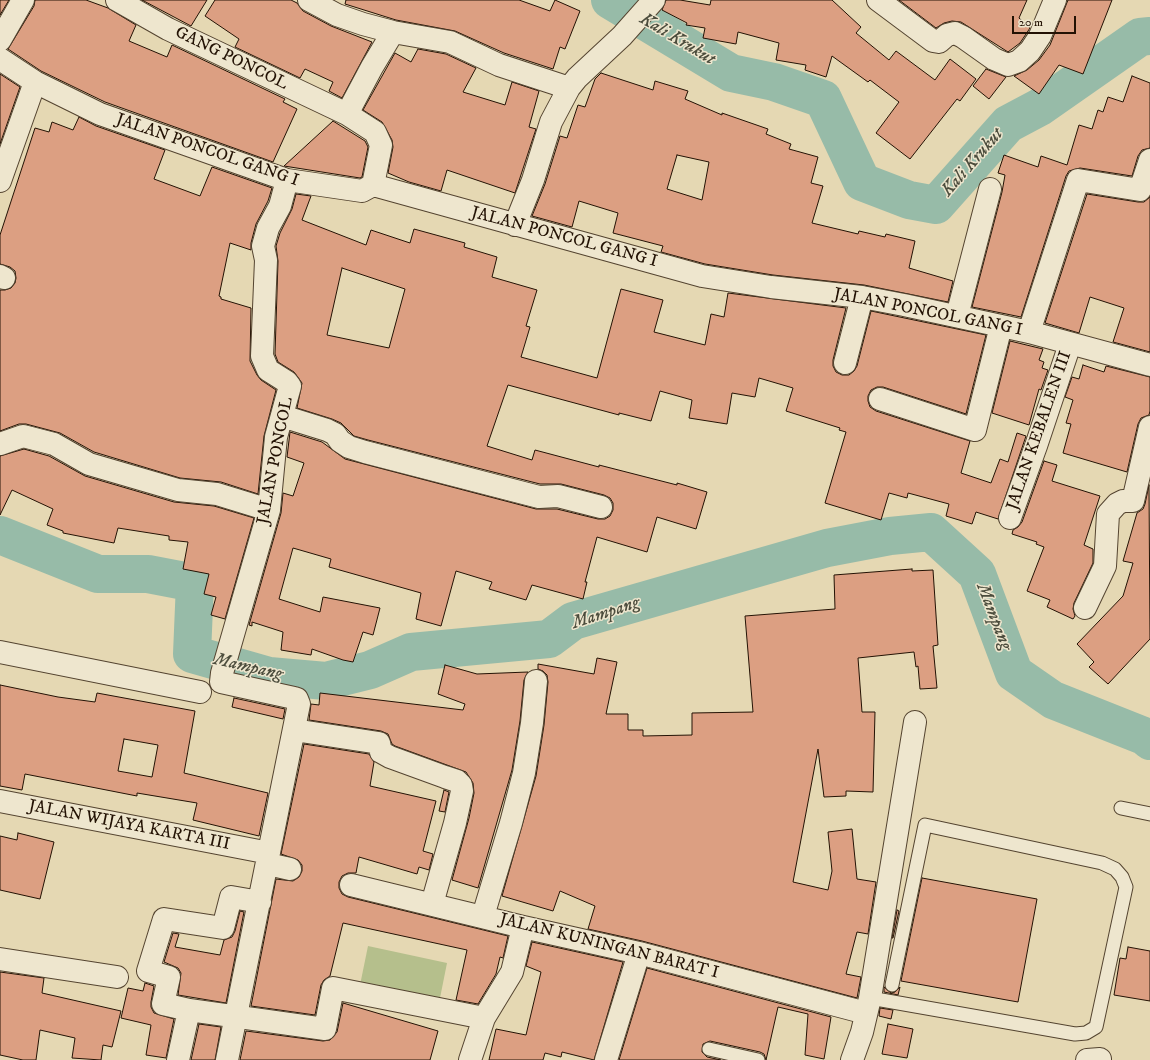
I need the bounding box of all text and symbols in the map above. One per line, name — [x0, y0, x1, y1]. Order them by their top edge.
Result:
scale bar — [1014, 8, 1078, 34]
water label: Kali Krukut — [635, 9, 719, 71]
text: 20 m — [1019, 15, 1043, 30]
street label: GANG PONCOL — [171, 23, 291, 95]
street label: JALAN PONCOL GANG I — [113, 110, 301, 192]
water label: Kali Krukut — [937, 124, 1009, 202]
street label: JALAN PONCOL GANG I — [469, 203, 659, 273]
street label: JALAN PONCOL GANG I — [832, 285, 1024, 341]
street label: JALAN KEBALEN III — [1003, 349, 1077, 513]
street label: JALAN PONCOL — [254, 396, 298, 526]
water label: Mampang — [970, 580, 1016, 654]
water label: Mampang — [569, 593, 643, 635]
water label: Mampang — [211, 650, 285, 686]
street label: JALAN WIJAYA KARTA III — [27, 796, 231, 856]
street label: JALAN KUNINGAN BARAT I — [497, 910, 721, 984]

